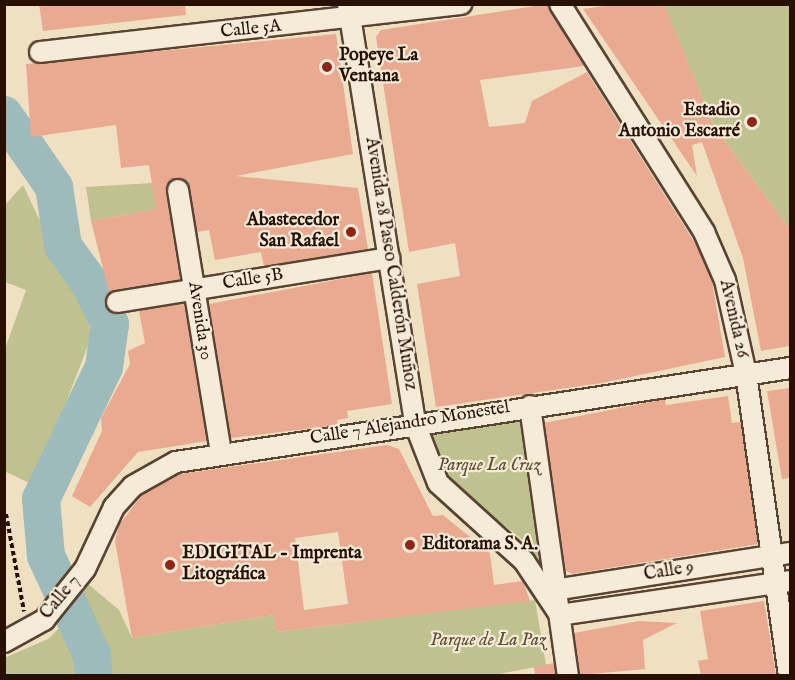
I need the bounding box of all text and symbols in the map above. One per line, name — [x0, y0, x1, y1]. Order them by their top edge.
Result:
street label: Calle 5A — [219, 16, 283, 44]
place label: Popeye La Ventana — [339, 46, 418, 88]
marker: Popeye La Ventana — [320, 60, 334, 74]
place label: Estadio Antonio Escarré — [619, 101, 740, 144]
marker: Estadio Antonio Escarré — [745, 115, 759, 129]
street label: Avenida 28 Paseo Calderón Muñoz — [359, 136, 421, 392]
place label: Abastecedor San Rafael — [247, 211, 339, 254]
marker: Abastecedor San Rafael — [344, 225, 358, 239]
street label: Calle 5B — [221, 265, 285, 295]
street label: Avenida 26 — [714, 278, 752, 360]
street label: Avenida 30 — [182, 280, 216, 362]
street label: Calle 7 Alejandro Monestel — [309, 398, 511, 450]
park label: Parque La Cruz — [438, 455, 540, 477]
place label: Editorama S. A. — [422, 534, 538, 556]
marker: Editorama S. A. — [403, 538, 417, 552]
place label: EDIGITAL - Imprenta Litográfica — [182, 544, 362, 586]
street label: Calle 9 — [642, 557, 696, 587]
marker: EDIGITAL - Imprenta Litográfica — [163, 558, 177, 572]
street label: Calle 7 — [36, 572, 86, 624]
park label: Parque de La Paz — [430, 630, 546, 652]

